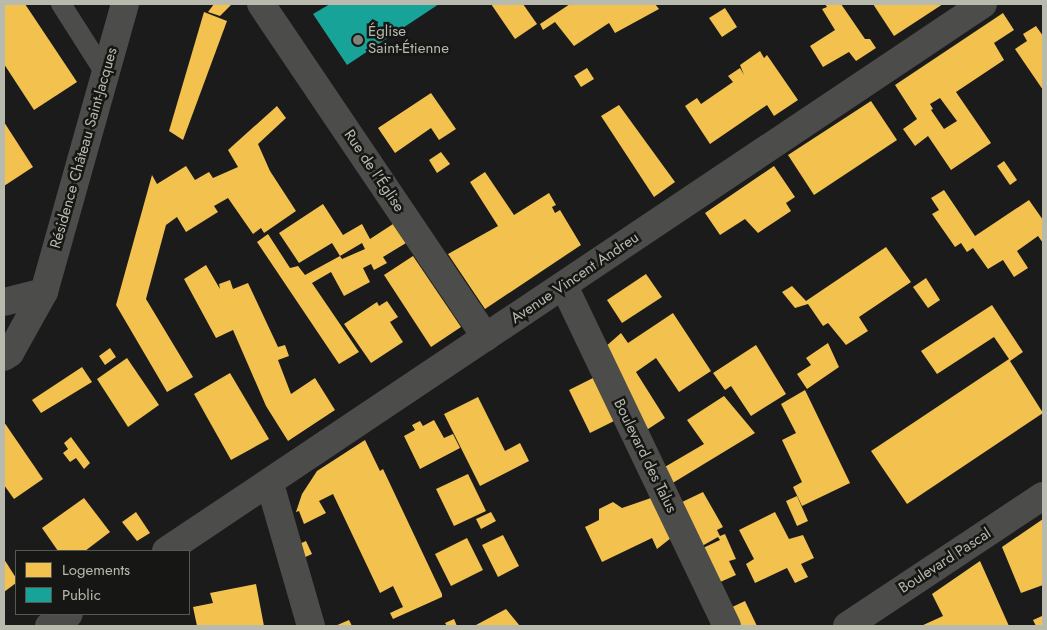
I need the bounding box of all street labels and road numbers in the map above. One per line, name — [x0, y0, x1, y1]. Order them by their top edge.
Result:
street label: Résidence Château Saint-Jacques — [47, 46, 121, 250]
street label: Rue de l'Église — [340, 127, 408, 215]
street label: Avenue Vincent Andreu — [508, 228, 642, 328]
street label: Boulevard des Talus — [610, 396, 680, 516]
street label: Boulevard Pascal — [896, 525, 994, 597]

